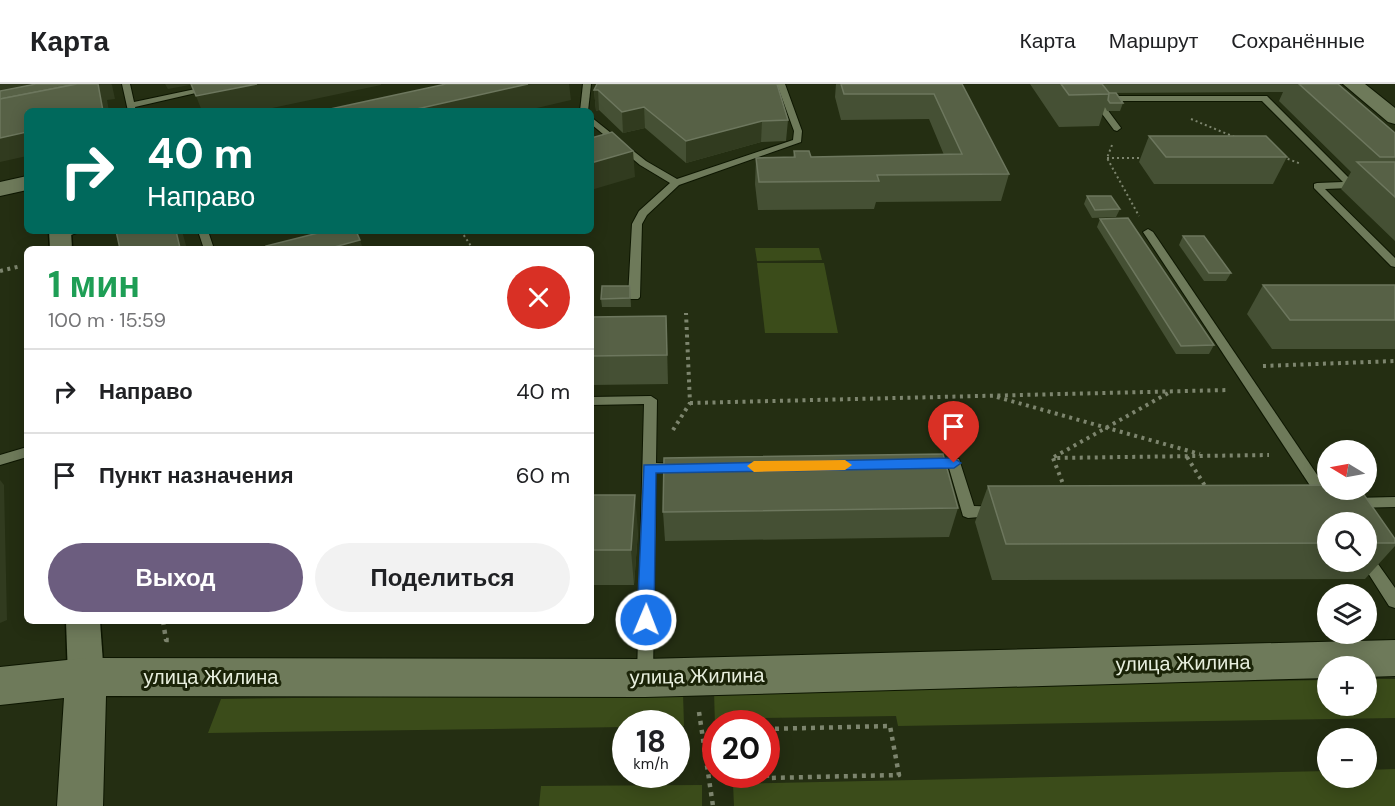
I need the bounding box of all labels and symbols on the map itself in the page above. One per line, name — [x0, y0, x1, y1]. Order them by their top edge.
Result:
pin — [928, 401, 979, 463]
north arrow — [1317, 440, 1377, 500]
position arrow — [614, 588, 678, 652]
street label: улица Жилина — [1115, 649, 1252, 677]
street label: улица Жилина — [629, 662, 766, 690]
street label: улица Жилина — [144, 664, 279, 690]
speed limit sign: 20 — [702, 710, 780, 788]

